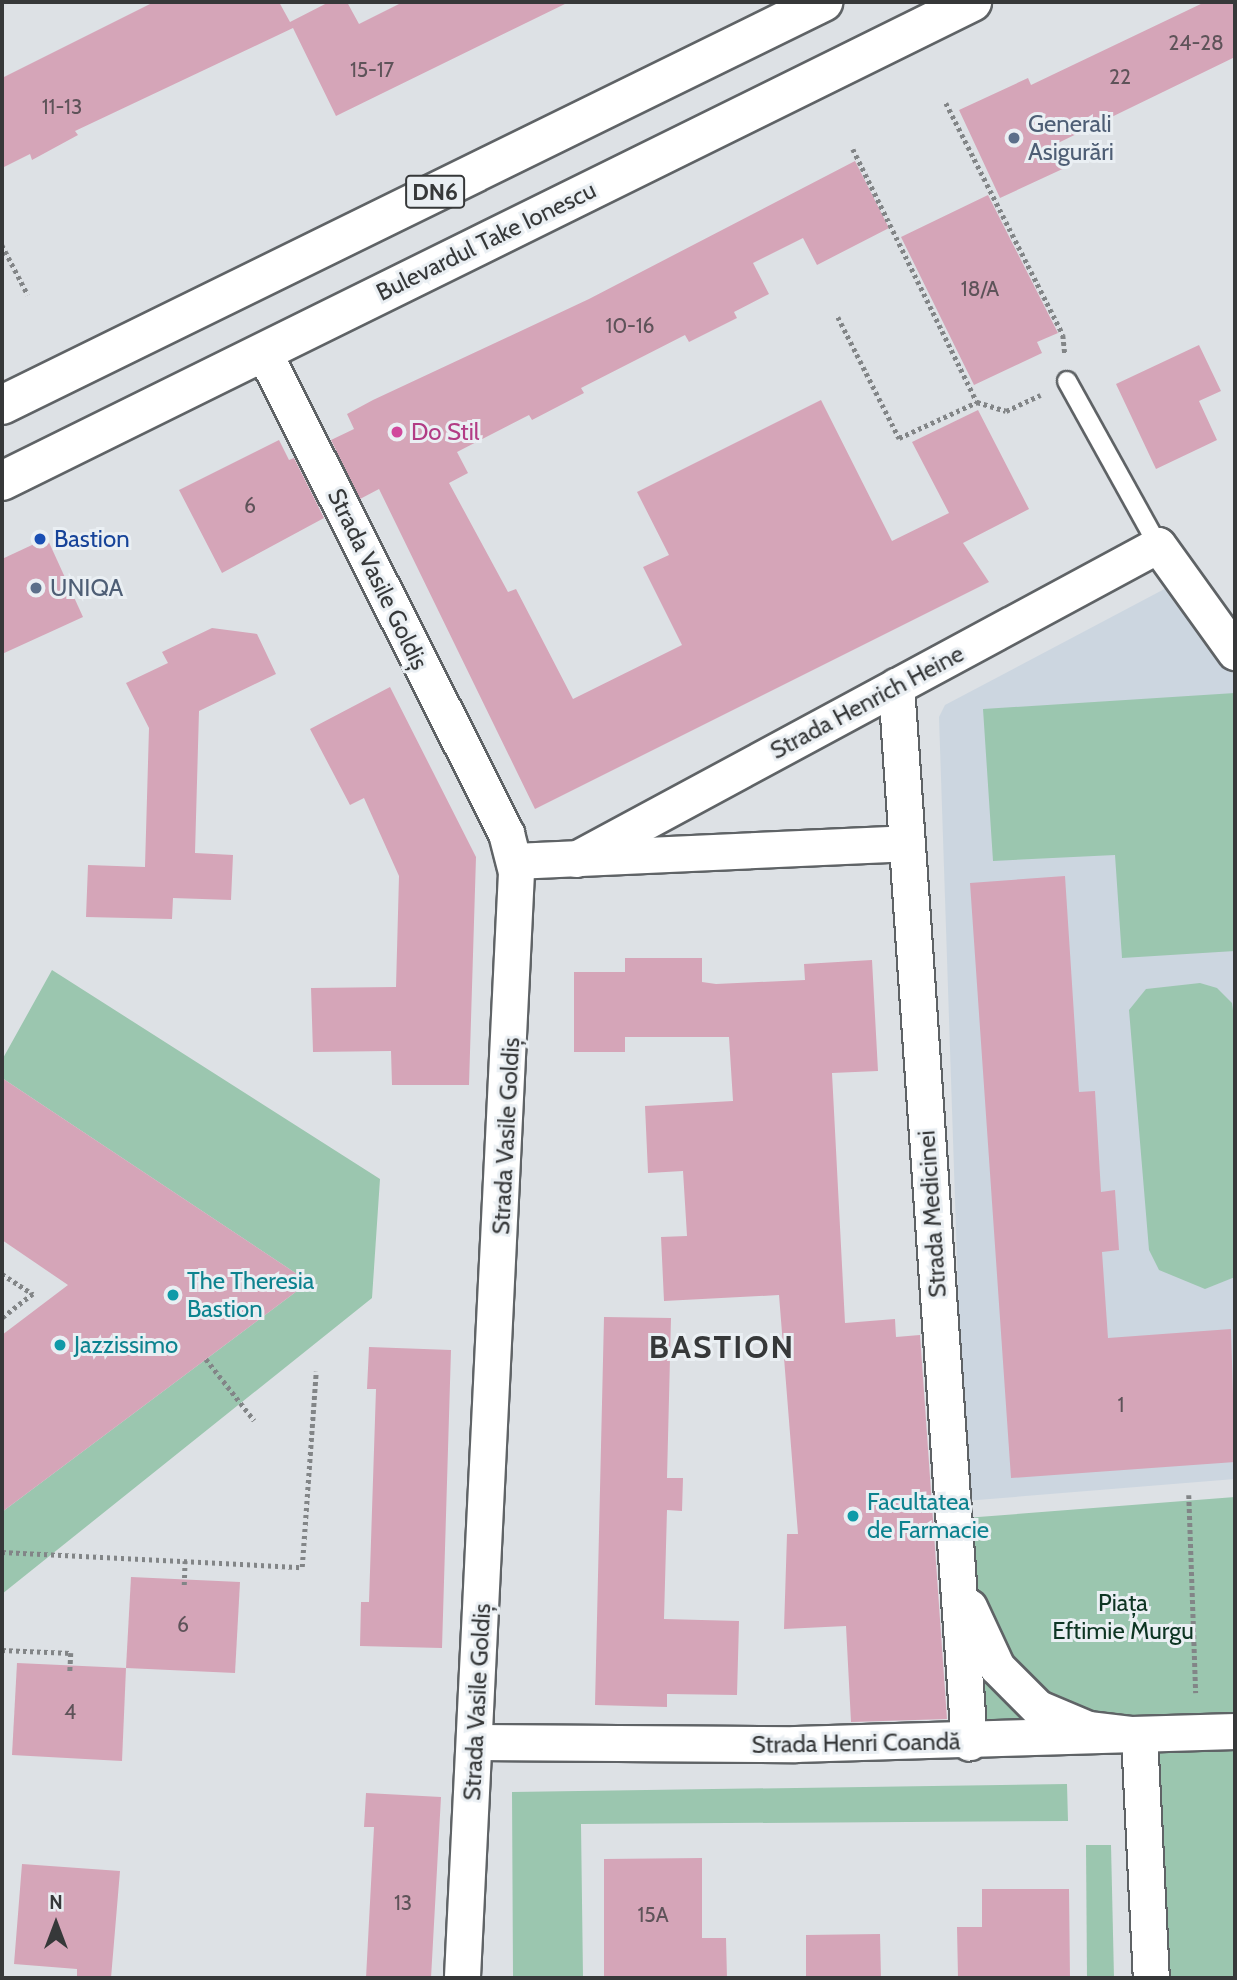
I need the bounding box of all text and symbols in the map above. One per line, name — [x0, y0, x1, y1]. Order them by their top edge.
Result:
house number: 24-28 — [1168, 30, 1224, 56]
house number: 15-17 — [350, 57, 394, 83]
house number: 22 — [1109, 64, 1131, 90]
house number: 11-13 — [42, 94, 82, 120]
place label: Generali Asigurări — [1028, 110, 1114, 166]
marker: Generali Asigurări — [1006, 130, 1022, 146]
road number: DN6 — [404, 172, 466, 211]
street label: Bulevardul Take Ionescu — [371, 175, 601, 307]
house number: 18/A — [961, 276, 999, 302]
house number: 10-16 — [606, 313, 654, 339]
place label: Do Stil — [411, 418, 479, 446]
marker: Do Stil — [389, 424, 405, 440]
street label: Strada Vasile Goldiș — [322, 484, 434, 674]
house number: 6 — [244, 493, 256, 519]
place label: Bastion — [54, 525, 130, 553]
marker: Bastion — [32, 531, 48, 547]
place label: UNIQA — [50, 574, 123, 602]
marker: UNIQA — [28, 580, 44, 596]
street label: Strada Henrich Heine — [765, 639, 969, 765]
street label: Strada Vasile Goldiș — [486, 1037, 526, 1235]
street label: Strada Medicinei — [912, 1129, 952, 1299]
place label: The Theresia Bastion — [187, 1267, 314, 1323]
marker: The Theresia Bastion — [165, 1287, 181, 1303]
district label: BASTION — [650, 1328, 794, 1366]
place label: Jazzissimo — [74, 1331, 178, 1359]
marker: Jazzissimo — [52, 1337, 68, 1353]
house number: 1 — [1118, 1392, 1124, 1418]
place label: Facultatea de Farmacie — [867, 1488, 989, 1544]
marker: Facultatea de Farmacie — [845, 1508, 861, 1524]
park label: Piața Eftimie Murgu — [1052, 1589, 1194, 1645]
street label: Strada Vasile Goldiș — [457, 1603, 497, 1801]
house number: 6 — [177, 1612, 189, 1638]
house number: 4 — [64, 1699, 76, 1725]
street label: Strada Henri Coandă — [751, 1727, 961, 1759]
north arrow — [21, 1889, 91, 1959]
house number: 13 — [394, 1890, 412, 1916]
text: N — [49, 1891, 63, 1914]
house number: 15A — [637, 1902, 669, 1928]

